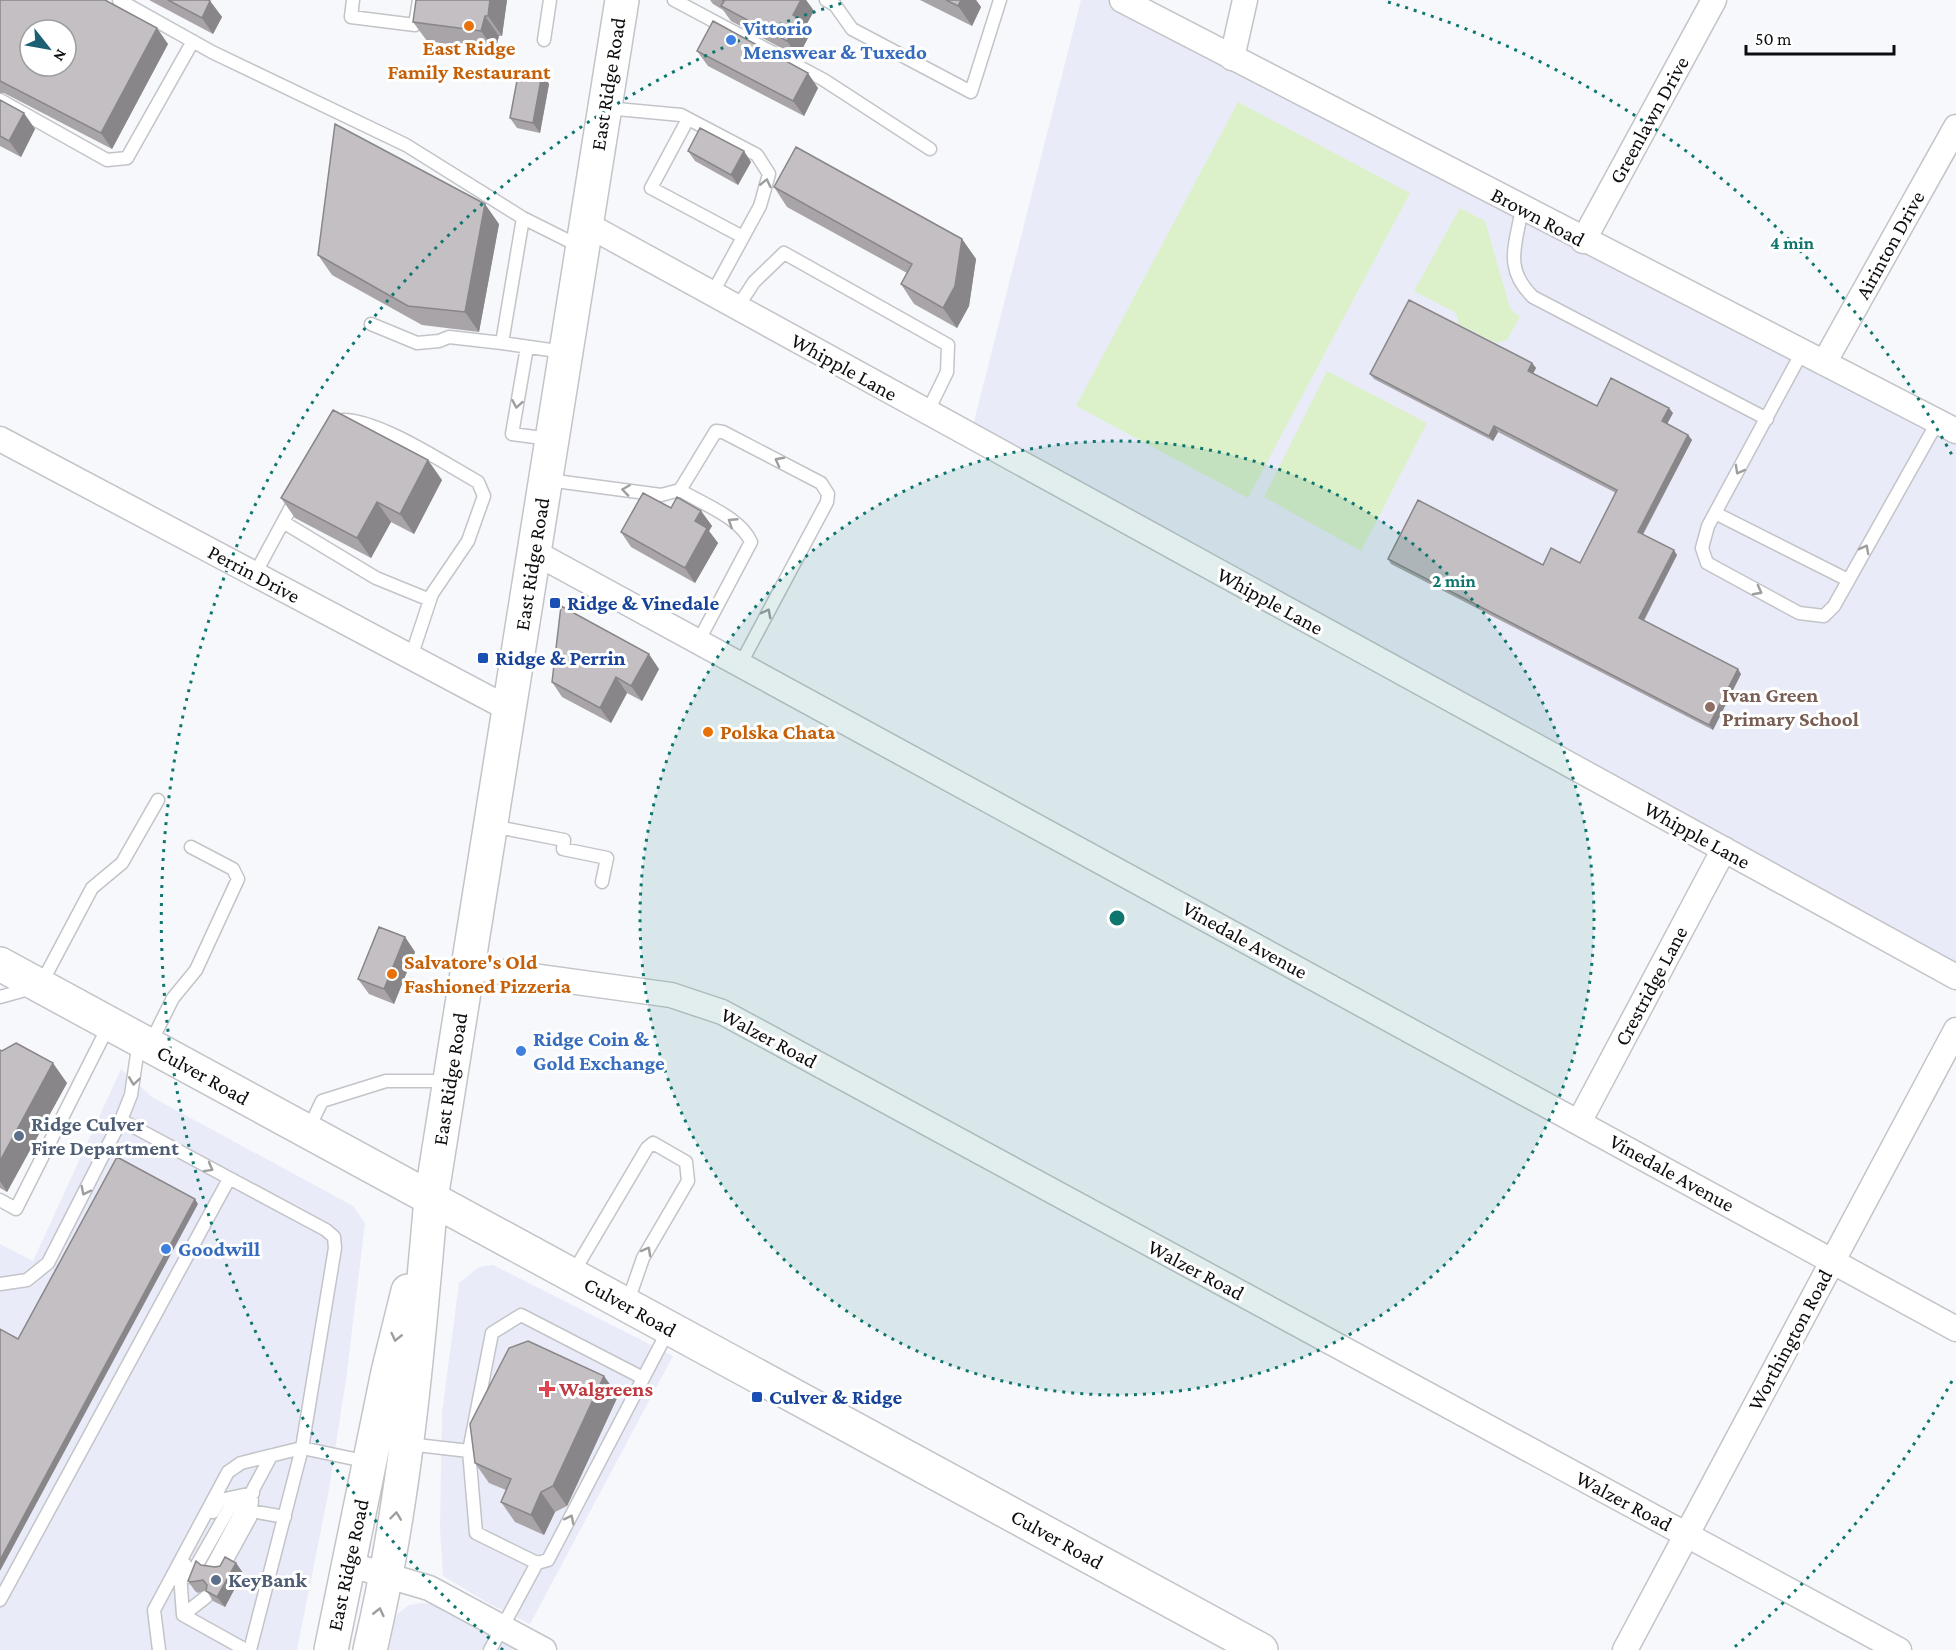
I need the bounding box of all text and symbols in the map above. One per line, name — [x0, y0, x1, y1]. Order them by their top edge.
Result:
street label: East Ridge Road — [586, 16, 630, 152]
place label: Vittorio Menswear & Tuxedo — [742, 16, 927, 64]
north arrow — [18, 18, 78, 78]
scale bar — [1746, 18, 1894, 56]
marker: East Ridge Family Restaurant — [462, 19, 476, 33]
text: 50 m — [1755, 29, 1792, 49]
marker: Vittorio Menswear & Tuxedo — [724, 33, 738, 47]
place label: East Ridge Family Restaurant — [387, 36, 551, 84]
text: N — [50, 46, 71, 65]
street label: Greenlawn Drive — [1604, 52, 1694, 188]
one-way arrow — [758, 178, 771, 188]
street label: Brown Road — [1487, 182, 1589, 252]
street label: Airinton Drive — [1850, 187, 1930, 303]
text: 4 min — [1770, 233, 1815, 253]
street label: Whipple Lane — [787, 328, 901, 406]
one-way arrow — [511, 399, 524, 409]
one-way arrow — [775, 457, 785, 468]
one-way arrow — [1735, 464, 1746, 475]
one-way arrow — [621, 485, 630, 497]
street label: East Ridge Road — [510, 496, 554, 632]
one-way arrow — [728, 517, 738, 529]
street label: Perrin Drive — [204, 540, 304, 608]
one-way arrow — [1858, 545, 1869, 555]
street label: Whipple Lane — [1213, 562, 1327, 640]
text: 2 min — [1432, 571, 1476, 591]
one-way arrow — [1752, 584, 1763, 595]
place label: Ridge & Vinedale — [567, 591, 719, 615]
marker: Ridge & Vinedale — [548, 596, 562, 610]
one-way arrow — [760, 609, 772, 620]
place label: Ridge & Perrin — [495, 646, 626, 670]
marker: Ridge & Perrin — [476, 651, 490, 665]
place label: Ivan Green Primary School — [1722, 683, 1859, 731]
marker: Ivan Green Primary School — [1703, 700, 1717, 714]
place label: Polska Chata — [720, 720, 836, 744]
marker: Polska Chata — [701, 725, 715, 739]
street label: Whipple Lane — [1640, 796, 1754, 874]
street label: Vinedale Avenue — [1178, 896, 1312, 984]
centre of rings — [1107, 908, 1127, 928]
street label: Crestridge Lane — [1609, 922, 1693, 1050]
place label: Salvatore's Old Fashioned Pizzeria — [404, 950, 572, 998]
marker: Salvatore's Old Fashioned Pizzeria — [385, 967, 399, 981]
street label: Walzer Road — [717, 1003, 821, 1073]
street label: East Ridge Road — [428, 1011, 472, 1147]
place label: Ridge Coin & Gold Exchange — [533, 1027, 665, 1075]
street label: Culver Road — [153, 1040, 253, 1110]
marker: Ridge Coin & Gold Exchange — [514, 1044, 528, 1058]
one-way arrow — [128, 1076, 140, 1085]
place label: Ridge Culver Fire Department — [31, 1112, 179, 1160]
marker: Ridge Culver Fire Department — [12, 1129, 26, 1143]
street label: Vinedale Avenue — [1605, 1129, 1739, 1217]
one-way arrow — [203, 1161, 214, 1172]
one-way arrow — [80, 1184, 92, 1195]
street label: Walzer Road — [1144, 1235, 1248, 1305]
place label: Goodwill — [178, 1237, 260, 1261]
marker: Goodwill — [159, 1242, 173, 1256]
one-way arrow — [640, 1246, 652, 1257]
street label: Worthington Road — [1743, 1265, 1837, 1415]
street label: Culver Road — [580, 1272, 680, 1342]
one-way arrow — [391, 1332, 404, 1342]
place label: Walgreens — [558, 1377, 653, 1401]
marker: Walgreens — [540, 1382, 554, 1396]
place label: Culver & Ridge — [769, 1385, 903, 1409]
marker: Culver & Ridge — [750, 1390, 764, 1404]
street label: Walzer Road — [1572, 1466, 1676, 1536]
street label: East Ridge Road — [322, 1497, 374, 1633]
street label: Culver Road — [1007, 1504, 1107, 1574]
one-way arrow — [389, 1511, 402, 1520]
one-way arrow — [563, 1514, 574, 1525]
place label: KeyBank — [228, 1568, 308, 1592]
marker: KeyBank — [209, 1573, 223, 1587]
one-way arrow — [372, 1607, 385, 1617]

